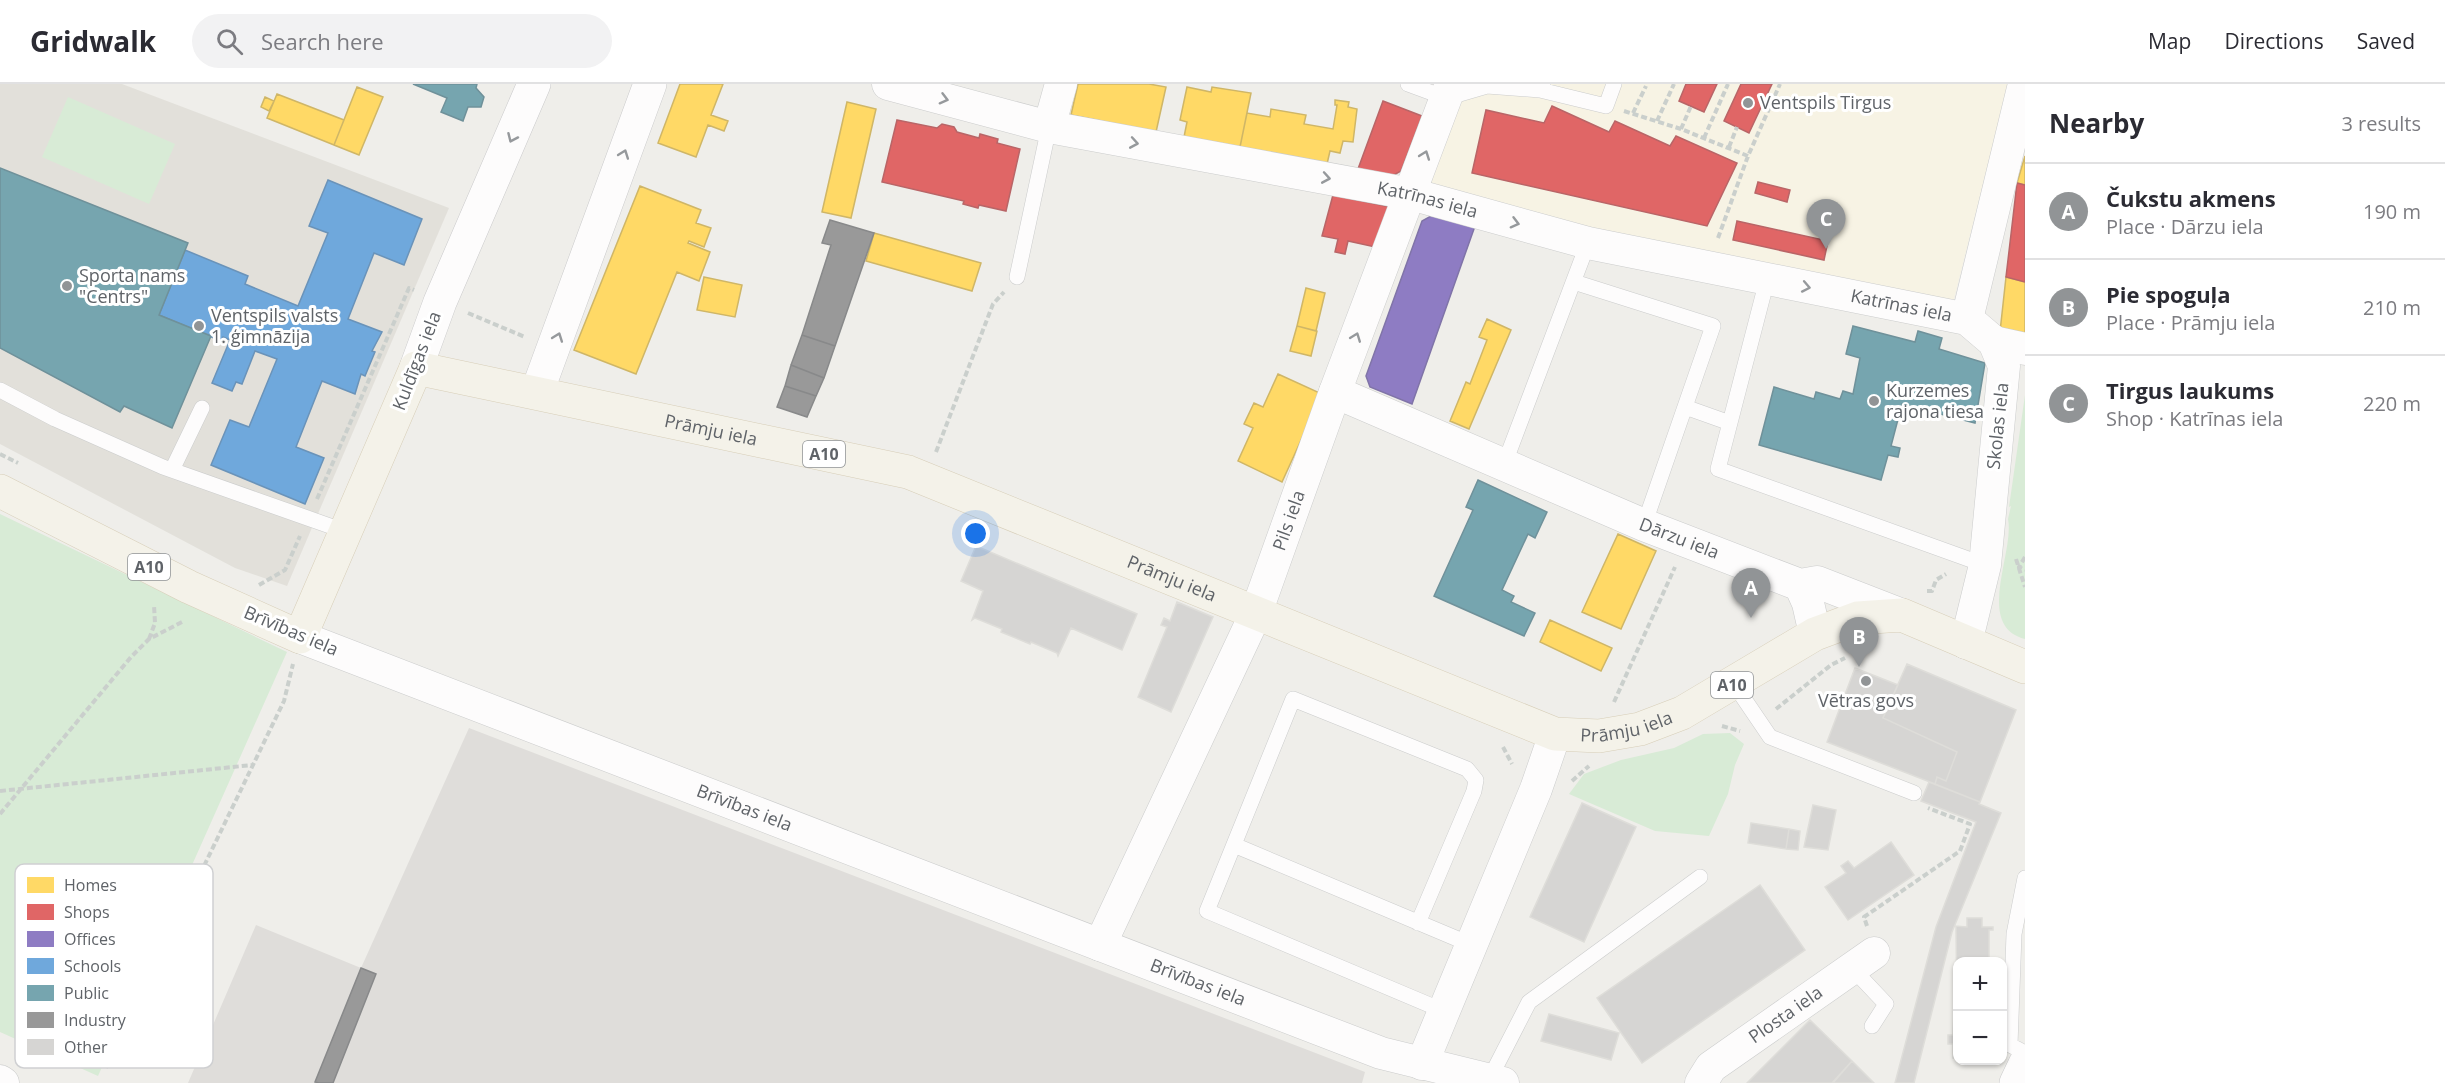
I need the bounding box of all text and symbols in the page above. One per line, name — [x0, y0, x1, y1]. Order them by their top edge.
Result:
search box — [192, 14, 612, 68]
text: Gridwalk — [30, 22, 156, 60]
icon: search — [213, 25, 246, 58]
text: Search here — [261, 26, 384, 56]
text: Map — [2148, 27, 2191, 55]
text: Directions — [2224, 27, 2324, 55]
text: Saved — [2357, 27, 2415, 55]
place label: Ventspils Tirgus — [1760, 90, 1891, 114]
one-way arrow — [938, 92, 949, 104]
marker: Ventspils Tirgus — [1741, 96, 1755, 110]
text: Nearby — [2049, 105, 2144, 141]
text: 3 results — [2341, 110, 2421, 137]
one-way arrow — [507, 132, 519, 143]
one-way arrow — [1129, 136, 1139, 149]
one-way arrow — [616, 149, 629, 160]
one-way arrow — [1417, 150, 1430, 161]
one-way arrow — [1321, 172, 1330, 184]
street label: Katrīnas iela — [1375, 175, 1481, 223]
text: Čukstu akmens — [2106, 183, 2276, 213]
text: A — [2062, 198, 2075, 225]
text: 190 m — [2363, 198, 2421, 225]
pin: C — [1806, 200, 1846, 249]
text: Place · Dārzu iela — [2106, 213, 2264, 240]
one-way arrow — [1510, 216, 1520, 228]
place label: Sporta nams "Centrs" — [79, 263, 185, 308]
marker: Sporta nams "Centrs" — [60, 279, 74, 293]
text: Pie spoguļa — [2106, 279, 2231, 309]
one-way arrow — [1801, 280, 1811, 293]
street label: Katrīnas iela — [1849, 283, 1954, 327]
text: B — [2062, 294, 2075, 321]
text: 210 m — [2363, 294, 2421, 321]
place label: Ventspils valsts 1. ģimnāzija — [211, 303, 338, 348]
street label: Kuldīgas iela — [386, 308, 446, 414]
text: Place · Prāmju iela — [2106, 309, 2275, 336]
marker: Ventspils valsts 1. ģimnāzija — [192, 319, 206, 333]
one-way arrow — [1349, 332, 1361, 343]
one-way arrow — [550, 333, 563, 343]
text: Tirgus laukums — [2106, 375, 2274, 405]
place label: Kurzemes rajona tiesa — [1886, 378, 1984, 423]
street label: Skolas iela — [1981, 381, 2013, 470]
text: C — [2062, 390, 2075, 417]
text: 220 m — [2363, 390, 2421, 417]
marker: Kurzemes rajona tiesa — [1867, 394, 1881, 408]
text: Shop · Katrīnas iela — [2106, 405, 2283, 432]
street label: Prāmju iela — [662, 408, 760, 451]
road number: A10 — [803, 441, 845, 467]
street label: Pils iela — [1266, 487, 1310, 554]
street label: Dārzu iela — [1636, 511, 1723, 564]
your location — [961, 519, 990, 548]
street label: Prāmju iela — [1124, 549, 1220, 607]
road number: A10 — [128, 554, 170, 580]
pin: A — [1732, 568, 1770, 618]
street label: Brīvības iela — [240, 599, 342, 661]
pin: B — [1840, 618, 1878, 667]
road number: A10 — [1711, 672, 1753, 698]
marker: Vētras govs — [1859, 674, 1873, 688]
place label: Vētras govs — [1818, 688, 1914, 712]
street label: Prāmju iela — [1580, 705, 1676, 747]
street label: Brīvības iela — [693, 778, 796, 836]
legend — [15, 864, 213, 1068]
text: Homes — [64, 874, 117, 896]
text: Shops — [64, 901, 110, 923]
text: Offices — [64, 928, 116, 950]
street label: Brīvības iela — [1147, 952, 1249, 1011]
text: Schools — [64, 955, 121, 977]
map controls — [1953, 957, 2007, 1065]
button: + — [1953, 957, 2007, 1011]
street label: Plosta iela — [1743, 980, 1827, 1048]
text: Public — [64, 982, 109, 1004]
text: Industry — [64, 1009, 127, 1031]
button: − — [1953, 1011, 2007, 1065]
text: Other — [64, 1036, 108, 1058]

